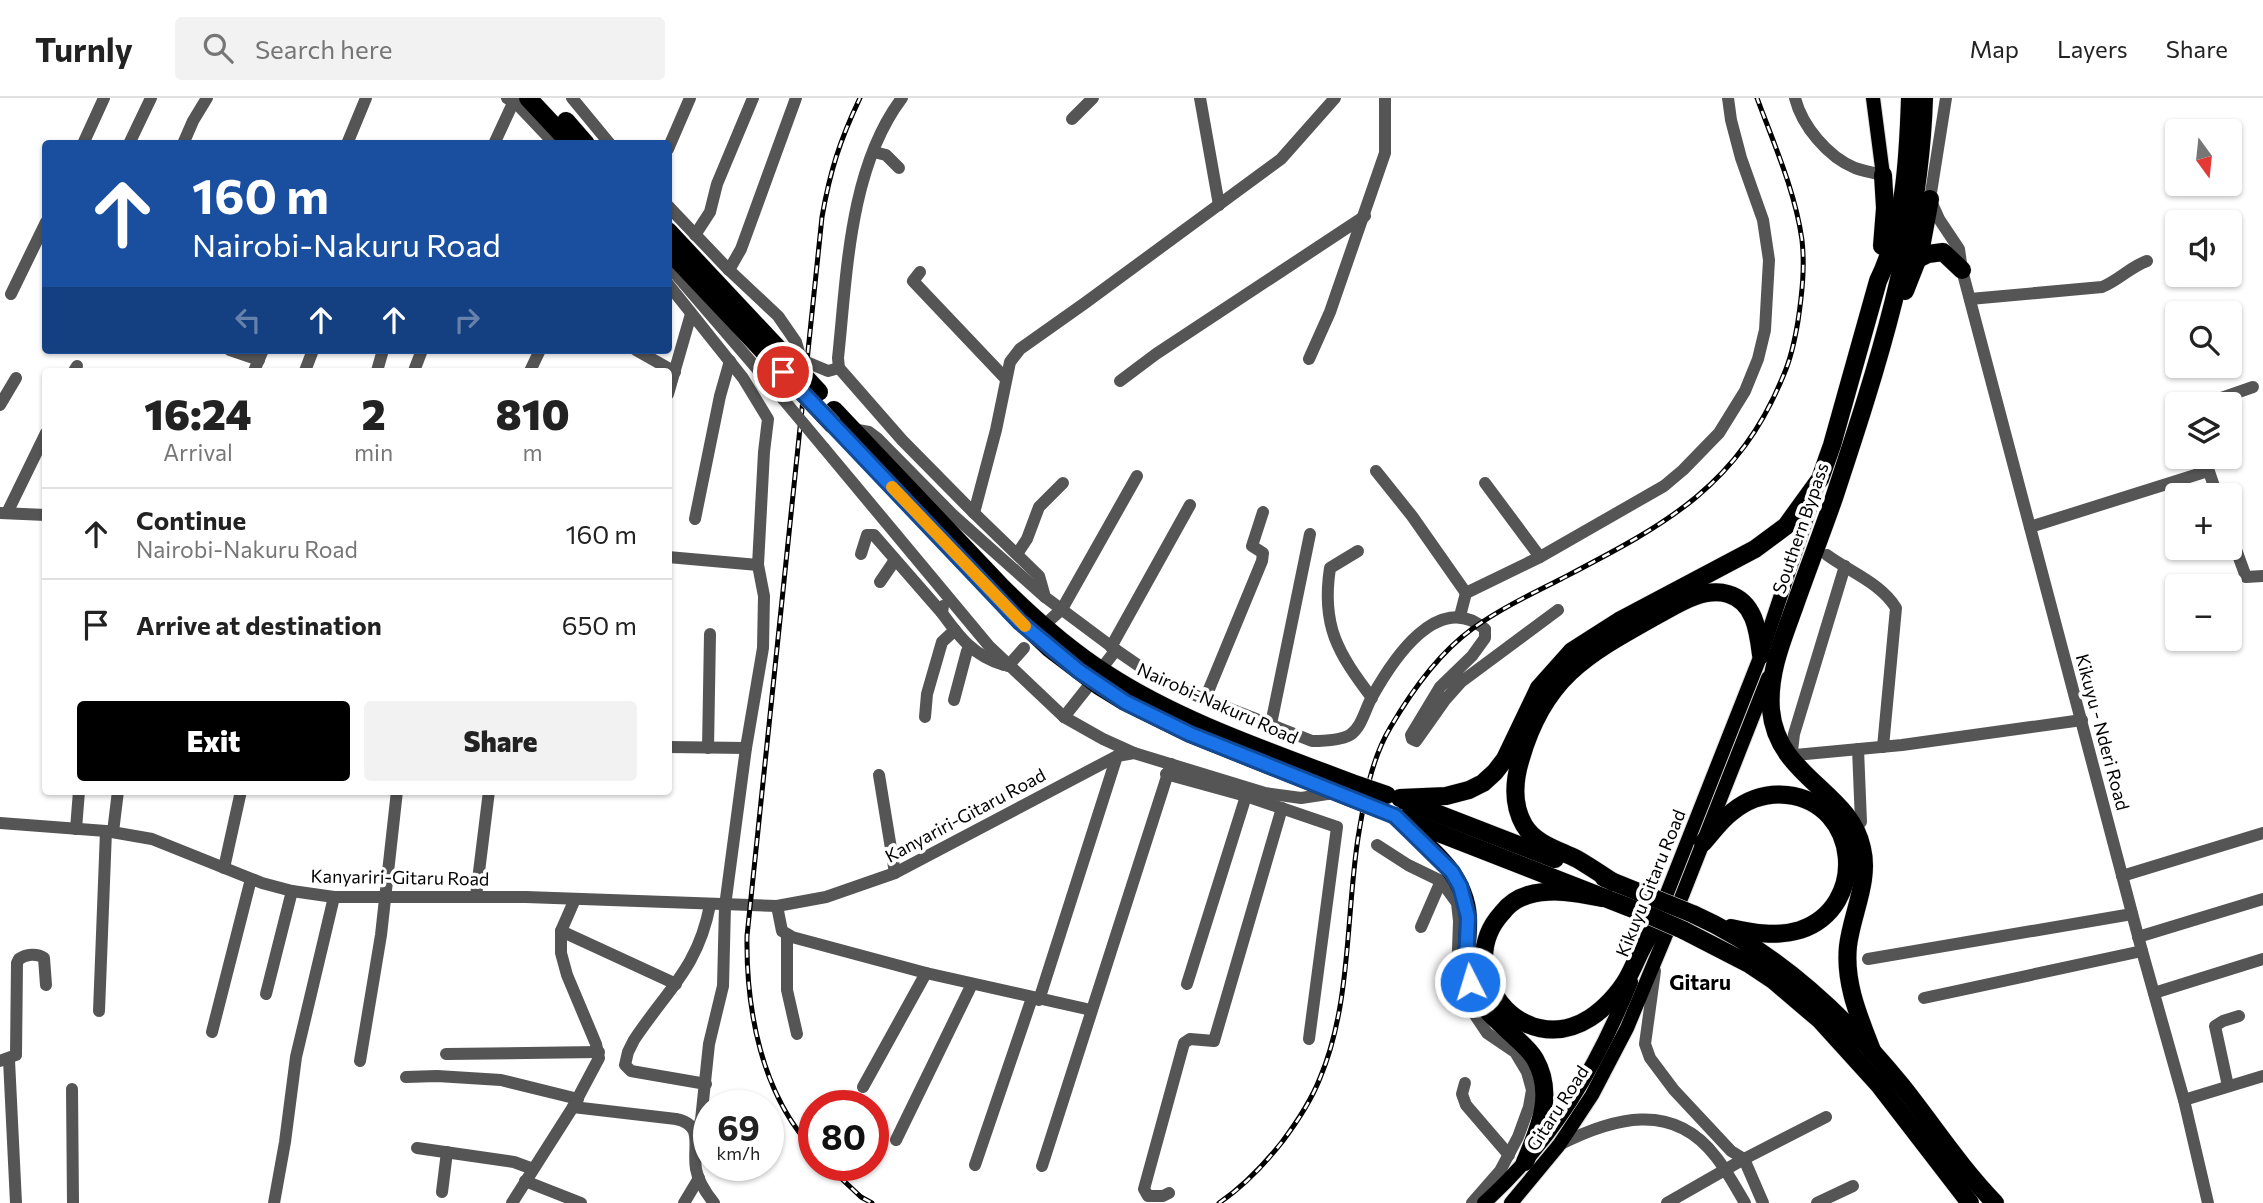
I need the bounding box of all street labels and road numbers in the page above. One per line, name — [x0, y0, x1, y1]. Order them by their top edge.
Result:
street label: Southern Bypass — [1767, 460, 1833, 596]
street label: Kikuyu - Nderi Road — [2072, 651, 2134, 813]
street label: Nairobi-Nakuru Road — [1134, 658, 1302, 748]
street label: Kanyariri-Gitaru Road — [881, 763, 1049, 867]
street label: Kikuyu Gitaru Road — [1610, 806, 1690, 960]
street label: Kanyariri-Gitaru Road — [310, 864, 490, 890]
street label: Gitaru Road — [1521, 1061, 1593, 1155]

